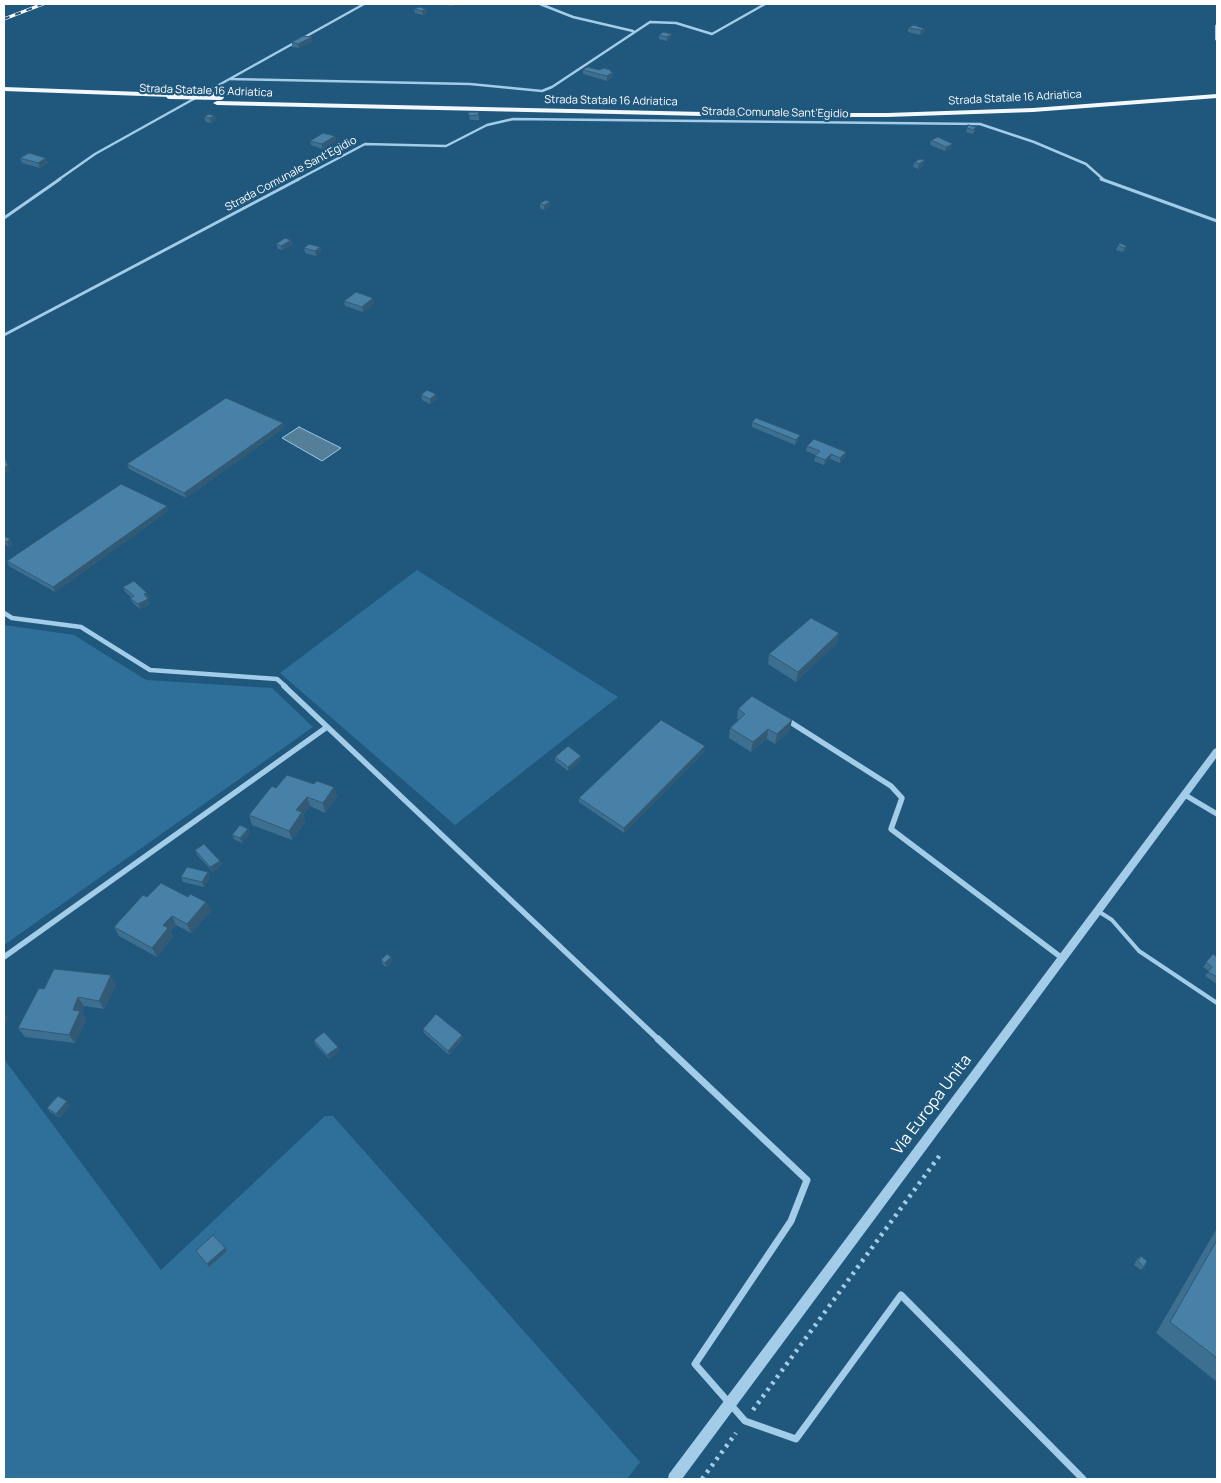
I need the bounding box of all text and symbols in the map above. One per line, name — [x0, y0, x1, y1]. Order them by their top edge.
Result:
street label: Strada Statale 16 Adriatica — [139, 82, 273, 100]
street label: Strada Statale 16 Adriatica — [948, 88, 1082, 108]
street label: Strada Statale 16 Adriatica — [544, 93, 678, 109]
street label: Strada Comunale Sant'Egidio — [701, 105, 849, 121]
street label: Strada Comunale Sant'Egidio — [223, 134, 359, 214]
street label: Via Europa Unita — [888, 1051, 976, 1159]

